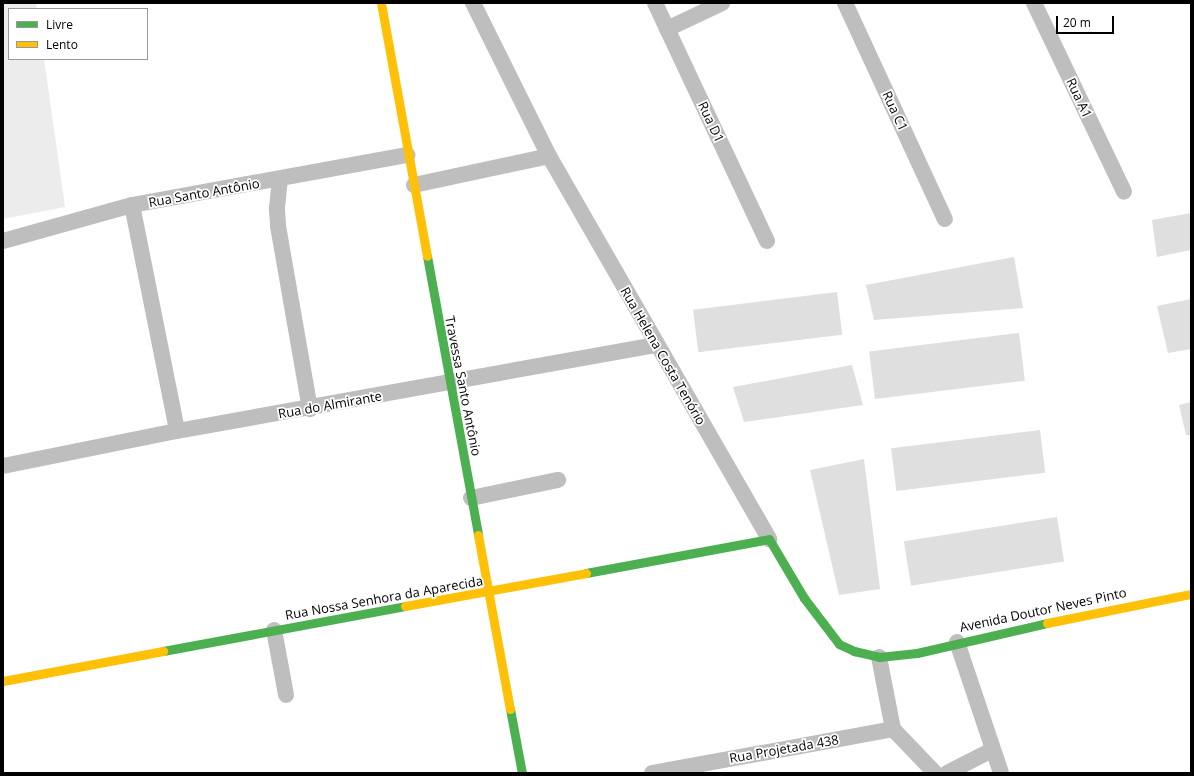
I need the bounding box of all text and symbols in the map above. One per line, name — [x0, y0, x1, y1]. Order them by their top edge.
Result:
legend — [8, 8, 148, 60]
scale bar — [1058, 8, 1116, 34]
text: 20 m — [1063, 14, 1091, 31]
text: Livre — [46, 16, 73, 33]
text: Lento — [46, 36, 78, 53]
street label: Rua A1 — [1063, 76, 1095, 120]
street label: Rua C1 — [879, 89, 911, 133]
street label: Rua D1 — [695, 99, 727, 145]
street label: Rua Santo Antônio — [147, 176, 261, 210]
street label: Rua Helena Costa Tenório — [617, 284, 709, 428]
street label: Travessa Santo Antônio — [442, 315, 484, 457]
street label: Rua do Almirante — [277, 388, 383, 422]
street label: Rua Nossa Senhora da Aparecida — [284, 573, 484, 623]
street label: Avenida Doutor Neves Pinto — [958, 585, 1128, 635]
street label: Rua Projetada 438 — [728, 732, 840, 766]

